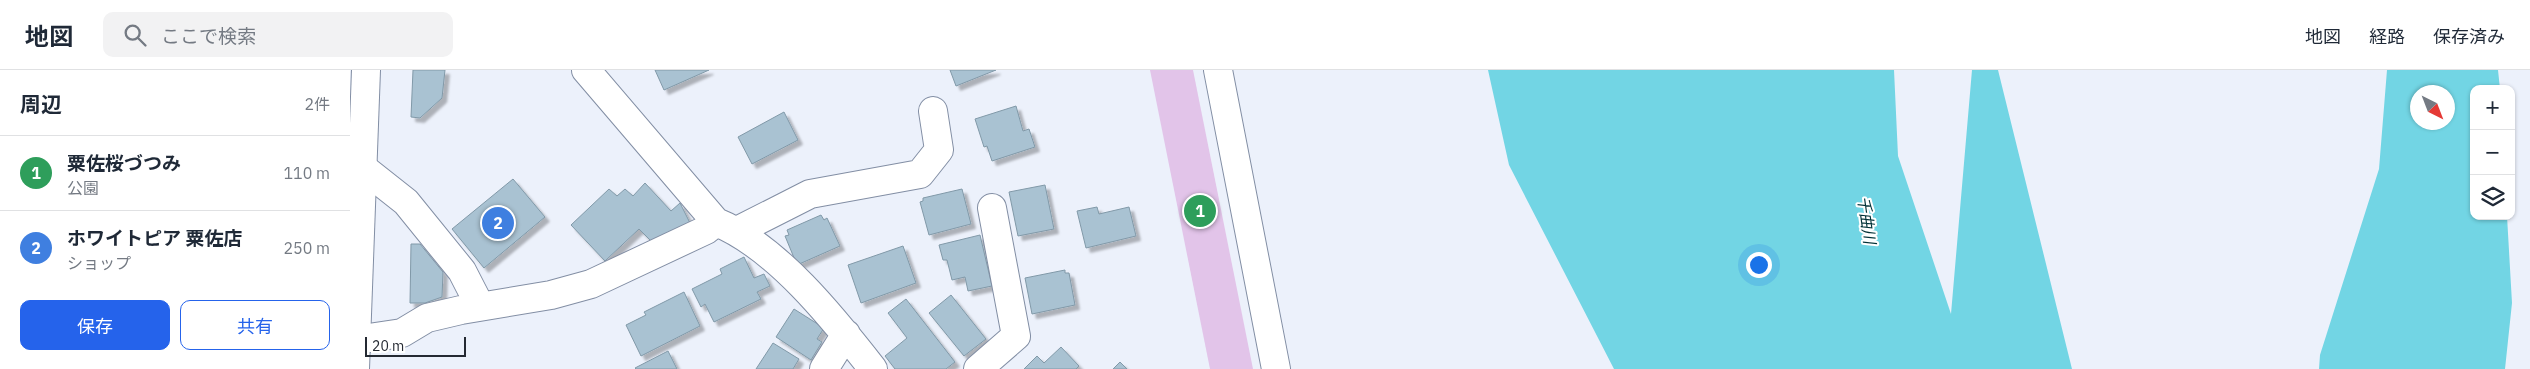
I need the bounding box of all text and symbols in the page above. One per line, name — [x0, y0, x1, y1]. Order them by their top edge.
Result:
search box — [103, 12, 453, 57]
text: 地図 — [25, 20, 73, 52]
icon: search — [121, 21, 149, 49]
text: ここで検索 — [161, 24, 256, 48]
text: 地図 — [2305, 25, 2341, 48]
text: 経路 — [2369, 25, 2405, 48]
text: 保存済み — [2433, 25, 2505, 48]
north arrow — [2410, 85, 2455, 130]
map controls — [2470, 85, 2515, 220]
button: + — [2470, 85, 2515, 130]
text: 周辺 — [20, 90, 62, 118]
text: 2件 — [304, 94, 330, 114]
button: − — [2470, 130, 2515, 175]
text: 粟佐桜づつみ — [67, 151, 181, 175]
text: 1 — [31, 163, 41, 183]
text: 110 m — [283, 163, 330, 183]
button: layers — [2470, 175, 2515, 220]
text: 公園 — [67, 178, 99, 198]
pin: 1 — [1184, 192, 1216, 230]
water label: 千曲川 — [1854, 195, 1881, 247]
pin: 2 — [482, 204, 514, 242]
text: ホワイトピア 粟佐店 — [67, 226, 243, 250]
text: 2 — [31, 238, 41, 258]
text: 250 m — [283, 238, 330, 258]
your location — [1746, 252, 1772, 278]
text: ショップ — [67, 253, 131, 273]
button: 保存 — [20, 300, 170, 350]
button: 共有 — [180, 300, 330, 350]
scale bar — [365, 334, 466, 357]
text: 20 m — [372, 337, 404, 355]

